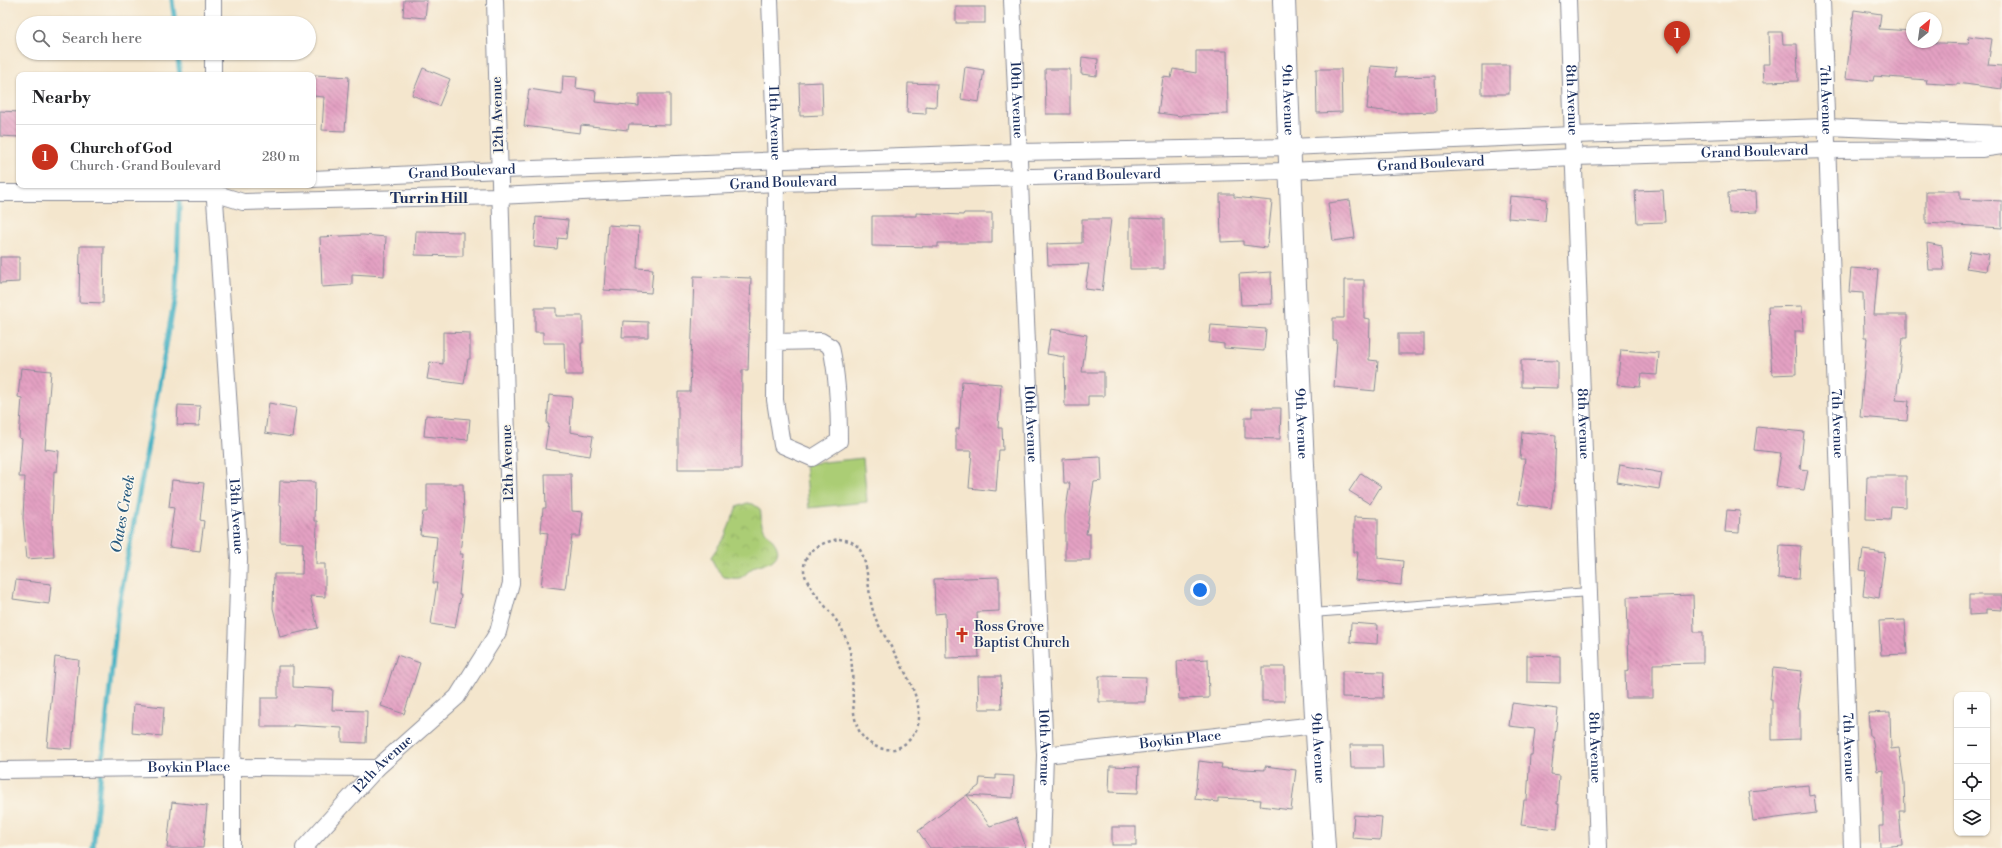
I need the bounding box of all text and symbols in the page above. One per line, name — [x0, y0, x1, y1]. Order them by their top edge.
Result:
north arrow — [1906, 12, 1942, 48]
search box — [16, 16, 316, 60]
pin: 1 — [1664, 21, 1690, 54]
icon: search — [30, 27, 52, 49]
text: Search here — [62, 29, 142, 48]
street label: 10th Avenue — [1006, 61, 1027, 139]
street label: 9th Avenue — [1277, 64, 1298, 136]
street label: 8th Avenue — [1561, 64, 1582, 136]
street label: 7th Avenue — [1815, 65, 1836, 135]
street label: 12th Avenue — [488, 76, 508, 154]
street label: 11th Avenue — [764, 85, 785, 161]
text: Nearby — [32, 87, 91, 109]
text: Church of God — [70, 139, 172, 158]
street label: Grand Boulevard — [1701, 142, 1809, 162]
text: 1 — [42, 149, 48, 165]
text: 280 m — [262, 149, 300, 165]
street label: Grand Boulevard — [1377, 152, 1485, 176]
text: Church · Grand Boulevard — [70, 158, 221, 174]
street label: Grand Boulevard — [408, 160, 516, 183]
street label: Grand Boulevard — [1053, 165, 1161, 186]
street label: Grand Boulevard — [729, 173, 837, 194]
district label: Turrin Hill — [390, 189, 468, 208]
street label: 10th Avenue — [1020, 385, 1041, 463]
street label: 9th Avenue — [1290, 388, 1312, 460]
street label: 8th Avenue — [1573, 388, 1593, 460]
street label: 7th Avenue — [1827, 389, 1847, 459]
street label: 12th Avenue — [498, 424, 518, 502]
water label: Oates Creek — [107, 473, 139, 554]
street label: 13th Avenue — [225, 478, 248, 555]
your location — [1190, 580, 1210, 600]
place label: Ross Grove Baptist Church — [973, 618, 1070, 652]
church icon: Ross Grove Baptist Church — [953, 626, 971, 644]
map controls — [1954, 692, 1990, 836]
button: + — [1954, 692, 1990, 728]
street label: 10th Avenue — [1034, 708, 1054, 786]
street label: 9th Avenue — [1307, 712, 1329, 784]
street label: 8th Avenue — [1584, 712, 1605, 783]
street label: 7th Avenue — [1838, 712, 1859, 783]
street label: Boykin Place — [1137, 727, 1222, 754]
button: − — [1954, 728, 1990, 764]
street label: 12th Avenue — [349, 731, 417, 798]
street label: Boykin Place — [147, 758, 230, 777]
button: locate — [1954, 764, 1990, 800]
button: layers — [1954, 800, 1990, 836]

